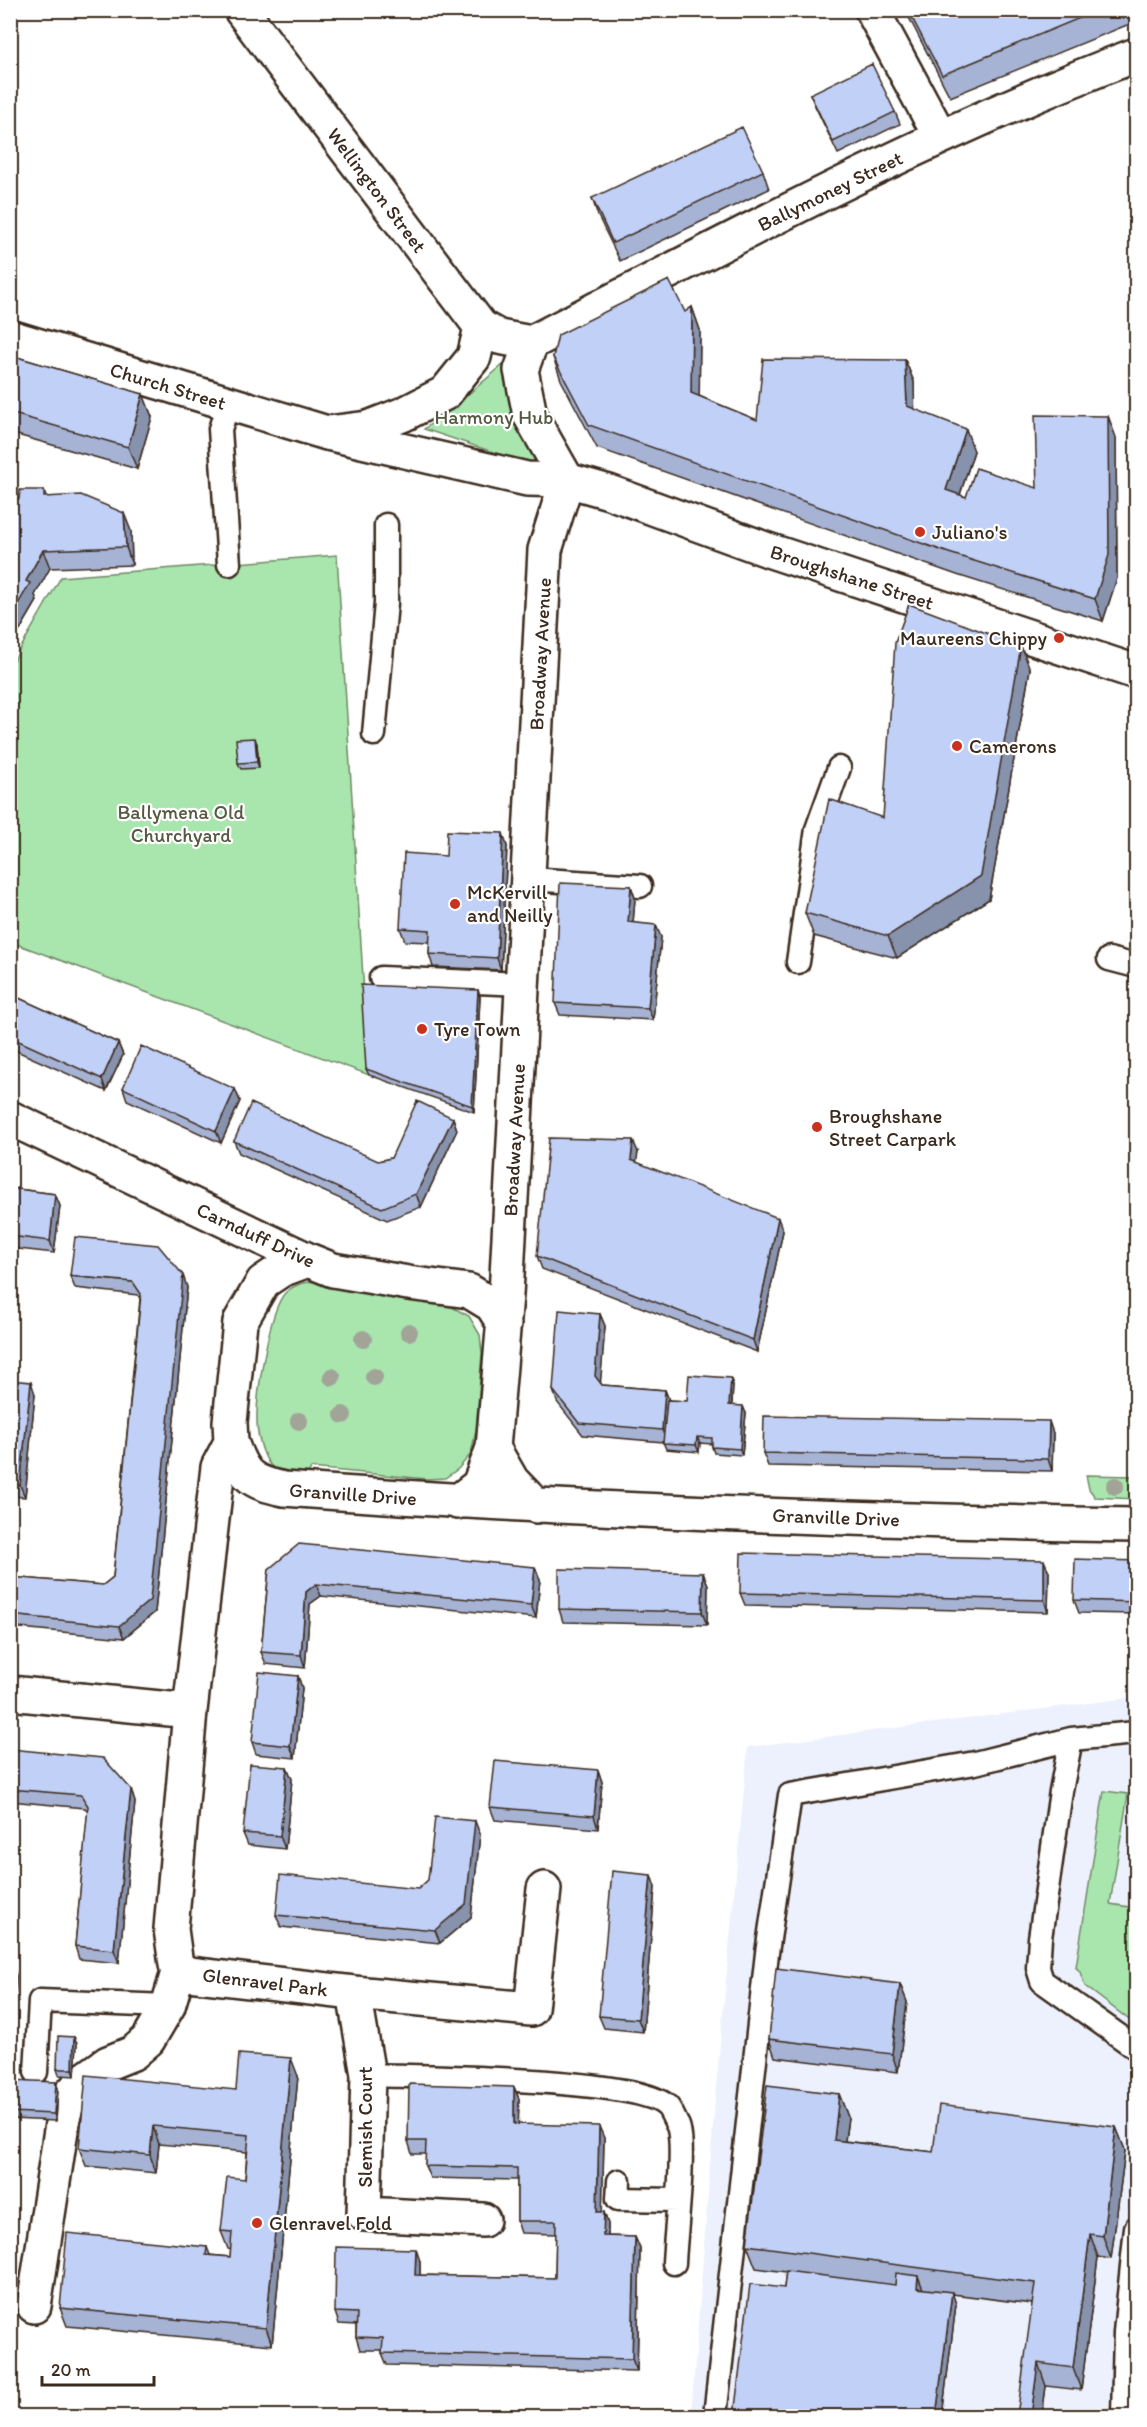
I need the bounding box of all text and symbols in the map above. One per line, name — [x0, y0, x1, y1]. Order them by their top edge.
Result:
street label: Wellington Street — [322, 123, 432, 257]
street label: Ballymoney Street — [754, 146, 906, 236]
street label: Church Street — [107, 357, 229, 415]
park label: Harmony Hub — [434, 405, 554, 429]
place label: Juliano's — [932, 520, 1007, 544]
marker: Juliano's — [913, 525, 927, 539]
street label: Broughshane Street — [767, 539, 937, 615]
street label: Broadway Avenue — [524, 577, 556, 731]
place label: Maureens Chippy — [900, 626, 1048, 650]
marker: Maureens Chippy — [1052, 631, 1066, 645]
place label: Camerons — [969, 734, 1057, 758]
marker: Camerons — [950, 739, 964, 753]
park label: Ballymena Old Churchyard — [117, 800, 245, 847]
place label: McKervill and Neilly — [467, 880, 553, 927]
marker: McKervill and Neilly — [448, 897, 462, 911]
place label: Tyre Town — [434, 1017, 520, 1041]
marker: Tyre Town — [415, 1022, 429, 1036]
street label: Broadway Avenue — [498, 1063, 530, 1217]
place label: Broughshane Street Carpark — [829, 1104, 957, 1151]
marker: Broughshane Street Carpark — [810, 1120, 824, 1134]
street label: Carnduff Drive — [193, 1197, 319, 1273]
street label: Granville Drive — [288, 1478, 418, 1510]
street label: Granville Drive — [772, 1503, 900, 1531]
street label: Glenravel Park — [201, 1962, 330, 2002]
street label: Slemish Court — [353, 2066, 377, 2188]
place label: Glenravel Fold — [269, 2211, 392, 2235]
marker: Glenravel Fold — [250, 2216, 264, 2230]
scale bar — [42, 2349, 154, 2387]
text: 20 m — [51, 2359, 91, 2381]

